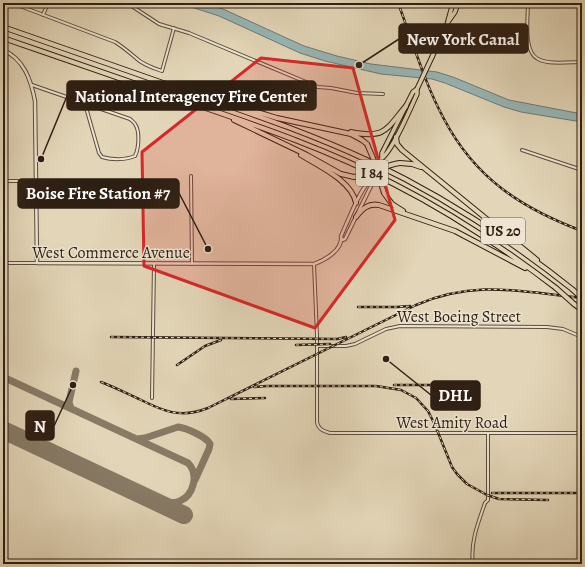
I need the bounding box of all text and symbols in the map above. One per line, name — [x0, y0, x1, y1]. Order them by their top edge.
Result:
callout: New York Canal — [399, 24, 528, 53]
text: New York Canal — [407, 28, 520, 51]
callout: National Interagency Fire Center — [67, 81, 316, 110]
text: National Interagency Fire Center — [75, 85, 307, 108]
road number: I 84 — [356, 160, 388, 186]
callout: Boise Fire Station #7 — [18, 179, 179, 208]
text: Boise Fire Station #7 — [26, 182, 171, 205]
road number: US 20 — [481, 218, 525, 244]
street label: West Commerce Avenue — [31, 242, 190, 264]
street label: West Boeing Street — [396, 306, 521, 328]
callout: DHL — [431, 381, 480, 410]
text: DHL — [438, 384, 472, 407]
callout: N — [26, 411, 54, 440]
street label: West Amity Road — [395, 412, 508, 434]
text: N — [34, 415, 47, 438]

